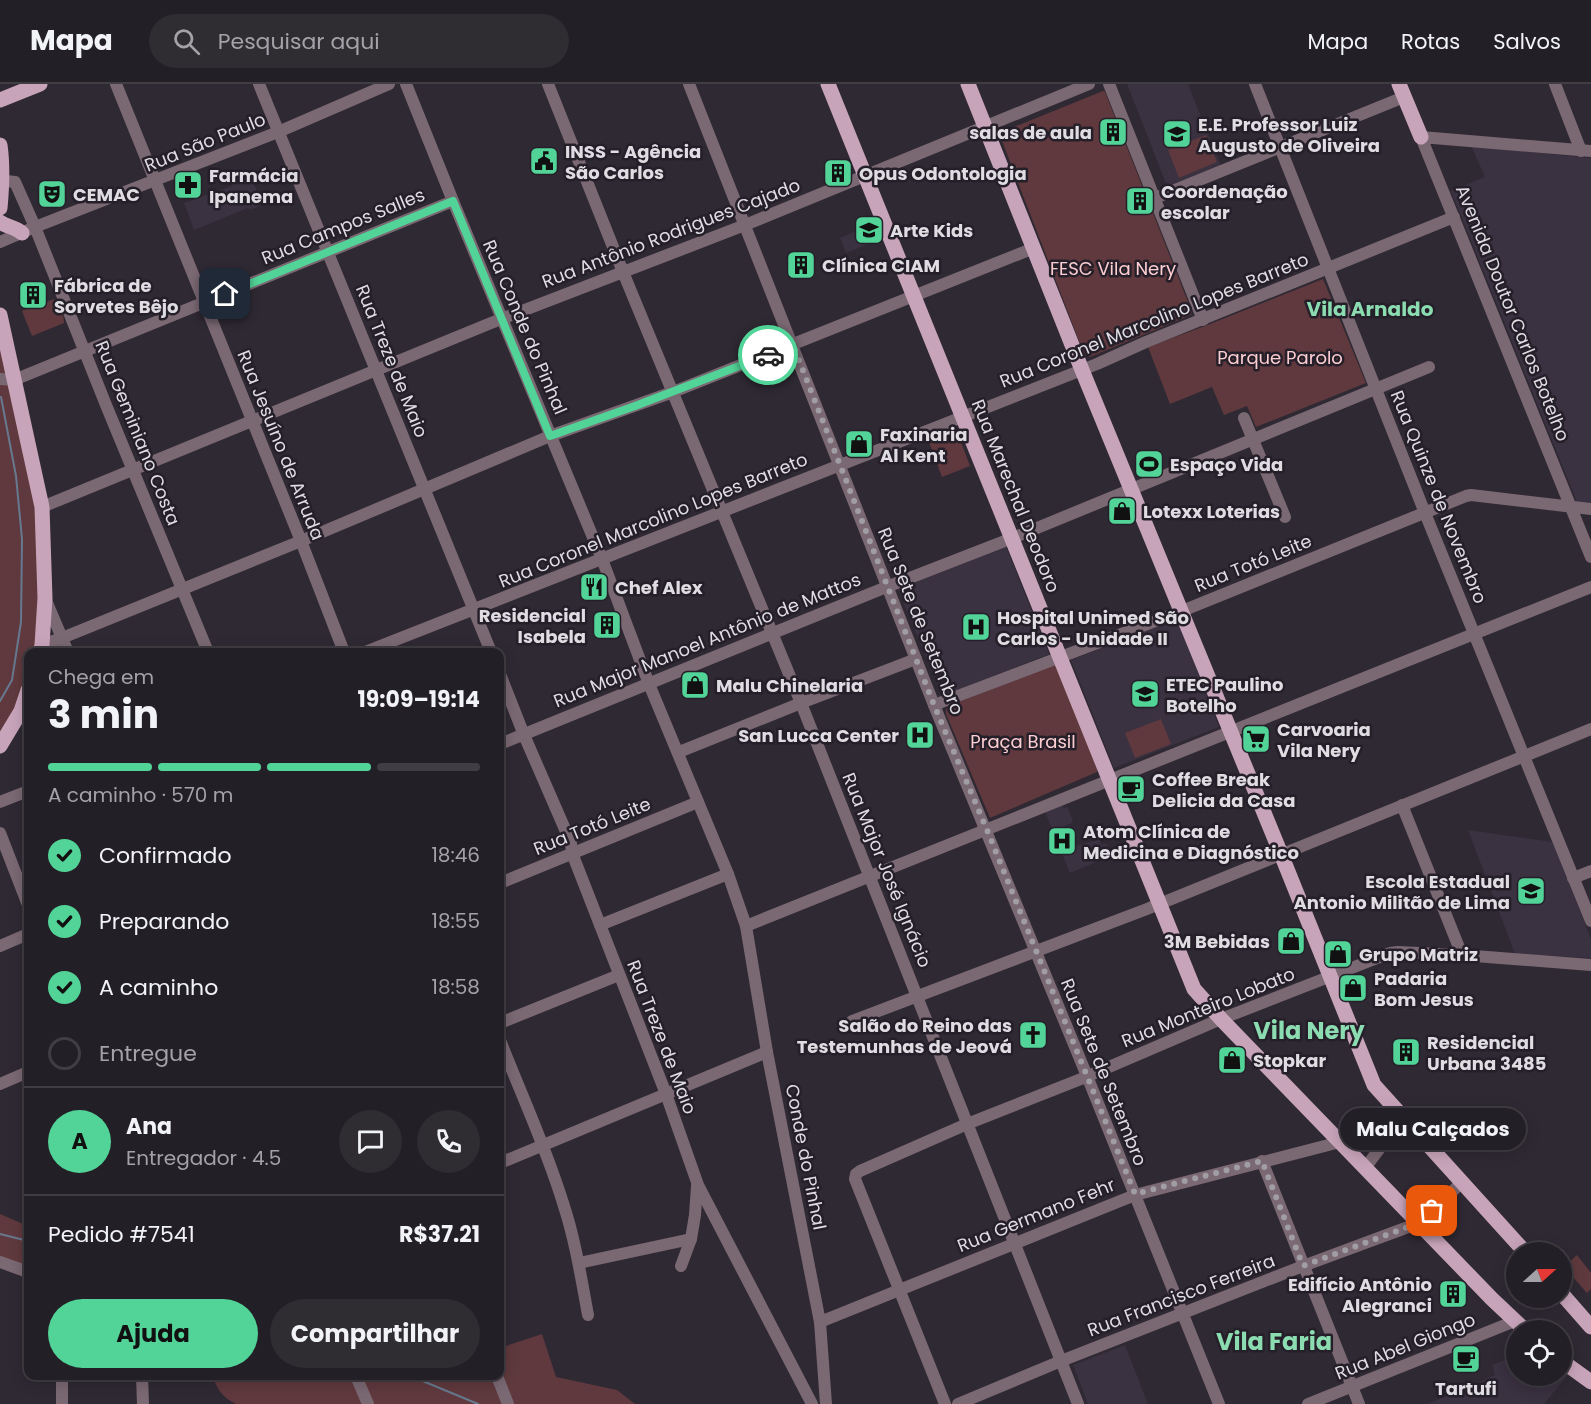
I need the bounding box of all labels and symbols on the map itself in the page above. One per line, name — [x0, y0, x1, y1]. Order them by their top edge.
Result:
street label: Rua São Paulo — [141, 106, 269, 178]
place label: E.E. Professor Luiz Augusto de Oliveira — [1198, 112, 1380, 158]
building icon: salas de aula — [1097, 116, 1129, 148]
school or university icon: E.E. Professor Luiz Augusto de Oliveira — [1161, 118, 1193, 150]
place label: salas de aula — [969, 120, 1092, 145]
place label: INSS - Agência São Carlos — [565, 139, 701, 185]
public building icon: INSS - Agência São Carlos — [528, 145, 560, 177]
building icon: Opus Odontologia — [822, 157, 854, 189]
place label: Opus Odontologia — [859, 161, 1027, 186]
place label: Farmácia Ipanema — [209, 163, 298, 209]
pharmacy icon: Farmácia Ipanema — [172, 169, 204, 201]
street label: Rua Antônio Rodrigues Cajado — [538, 172, 804, 294]
theatre icon: CEMAC — [36, 178, 68, 210]
place label: Coordenação escolar — [1161, 179, 1288, 225]
street label: Avenida Doutor Carlos Botelho — [1450, 181, 1576, 445]
place label: CEMAC — [73, 182, 140, 207]
street label: Rua Campos Salles — [258, 182, 428, 270]
building icon: Coordenação escolar — [1124, 185, 1156, 217]
school or university icon: Arte Kids — [853, 214, 885, 246]
place label: Arte Kids — [890, 218, 973, 243]
street label: Rua Conde do Pinhal — [477, 236, 573, 418]
street label: Rua Coronel Marcolino Lopes Barreto — [996, 246, 1312, 394]
building icon: Clínica CIAM — [785, 249, 817, 281]
place label: Clínica CIAM — [822, 253, 940, 278]
park label: FESC Vila Nery — [1050, 256, 1176, 281]
pin — [199, 268, 250, 319]
place label: Fábrica de Sorvetes Bêjo — [54, 273, 179, 319]
building icon: Fábrica de Sorvetes Bêjo — [17, 279, 49, 311]
street label: Rua Treze de Maio — [350, 281, 434, 441]
district label: Vila Arnaldo — [1307, 295, 1434, 323]
courier — [738, 325, 798, 385]
street label: Rua Geminiano Costa — [89, 337, 187, 529]
park label: Parque Parolo — [1217, 345, 1343, 370]
street label: Rua Jesuíno de Arruda — [231, 346, 331, 544]
street label: Rua Quinze de Novembro — [1385, 387, 1493, 607]
street label: Rua Marechal Deodoro — [966, 396, 1066, 596]
place label: Faxinaria Al Kent — [880, 422, 968, 468]
shop icon: Faxinaria Al Kent — [843, 428, 875, 460]
street label: Rua Coronel Marcolino Lopes Barreto — [495, 446, 811, 594]
sports icon: Espaço Vida — [1133, 448, 1165, 480]
place label: Espaço Vida — [1170, 452, 1283, 477]
shop icon: Lotexx Loterias — [1106, 495, 1138, 527]
place label: Lotexx Loterias — [1143, 499, 1280, 524]
street label: Rua Sete de Setembro — [872, 524, 970, 718]
street label: Rua Totó Leite — [1191, 528, 1315, 598]
street label: Rua Major Manoel Antônio de Mattos — [550, 567, 864, 713]
restaurant icon: Chef Alex — [578, 571, 610, 603]
place label: Chef Alex — [615, 575, 703, 600]
place label: Residencial Isabela — [479, 603, 586, 649]
place label: Hospital Unimed São Carlos - Unidade II — [997, 605, 1189, 651]
building icon: Residencial Isabela — [591, 609, 623, 641]
hospital icon: Hospital Unimed São Carlos - Unidade II — [960, 611, 992, 643]
shop icon: Malu Chinelaria — [679, 669, 711, 701]
place label: ETEC Paulino Botelho — [1166, 672, 1283, 718]
place label: Malu Chinelaria — [716, 673, 863, 698]
school or university icon: ETEC Paulino Botelho — [1129, 678, 1161, 710]
place label: Carvoaria Vila Nery — [1277, 717, 1371, 763]
hospital icon: San Lucca Center — [904, 719, 936, 751]
place label: San Lucca Center — [738, 723, 899, 748]
supermarket icon: Carvoaria Vila Nery — [1240, 723, 1272, 755]
park label: Praça Brasil — [970, 729, 1076, 754]
place label: Coffee Break Delicia da Casa — [1152, 767, 1296, 813]
street label: Rua Major José Ignácio — [836, 769, 938, 971]
cafe icon: Coffee Break Delicia da Casa — [1115, 773, 1147, 805]
street label: Rua Totó Leite — [530, 791, 654, 861]
place label: Atom Clínica de Medicina e Diagnóstico — [1083, 819, 1299, 865]
hospital icon: Atom Clínica de Medicina e Diagnóstico — [1046, 825, 1078, 857]
place label: Escola Estadual Antonio Militão de Lima — [1294, 869, 1510, 915]
school or university icon: Escola Estadual Antonio Militão de Lima — [1515, 875, 1547, 907]
shop icon: 3M Bebidas — [1275, 925, 1307, 957]
place label: 3M Bebidas — [1164, 929, 1270, 954]
shop icon: Grupo Matriz — [1322, 938, 1354, 970]
place label: Grupo Matriz — [1359, 942, 1478, 967]
street label: Rua Treze de Maio — [621, 956, 703, 1118]
street label: Rua Monteiro Lobato — [1118, 961, 1298, 1053]
place label: Padaria Bom Jesus — [1374, 966, 1474, 1012]
shop icon: Padaria Bom Jesus — [1337, 972, 1369, 1004]
street label: Rua Sete de Setembro — [1055, 975, 1153, 1169]
place label: Salão do Reino das Testemunhas de Jeová — [797, 1013, 1012, 1059]
district label: Vila Nery — [1253, 1014, 1365, 1047]
church icon: Salão do Reino das Testemunhas de Jeová — [1017, 1019, 1049, 1051]
place label: Residencial Urbana 3485 — [1427, 1030, 1546, 1076]
building icon: Residencial Urbana 3485 — [1390, 1036, 1422, 1068]
shop icon: Stopkar — [1216, 1044, 1248, 1076]
place label: Stopkar — [1253, 1048, 1326, 1073]
street label: Conde do Pinhal — [780, 1082, 832, 1232]
callout: Malu Calçados — [1339, 1109, 1525, 1151]
street label: Rua Germano Fehr — [953, 1172, 1119, 1258]
pin — [1406, 1185, 1457, 1236]
north arrow — [1506, 1242, 1572, 1308]
street label: Rua Francisco Ferreira — [1084, 1248, 1278, 1342]
place label: Edifício Antônio Alegranci — [1288, 1272, 1432, 1318]
building icon: Edifício Antônio Alegranci — [1437, 1278, 1469, 1310]
street label: Rua Abel Giongo — [1331, 1306, 1479, 1386]
district label: Vila Faria — [1216, 1325, 1332, 1358]
cafe icon: Tartufi — [1450, 1343, 1482, 1375]
place label: Tartufi — [1435, 1376, 1497, 1401]

